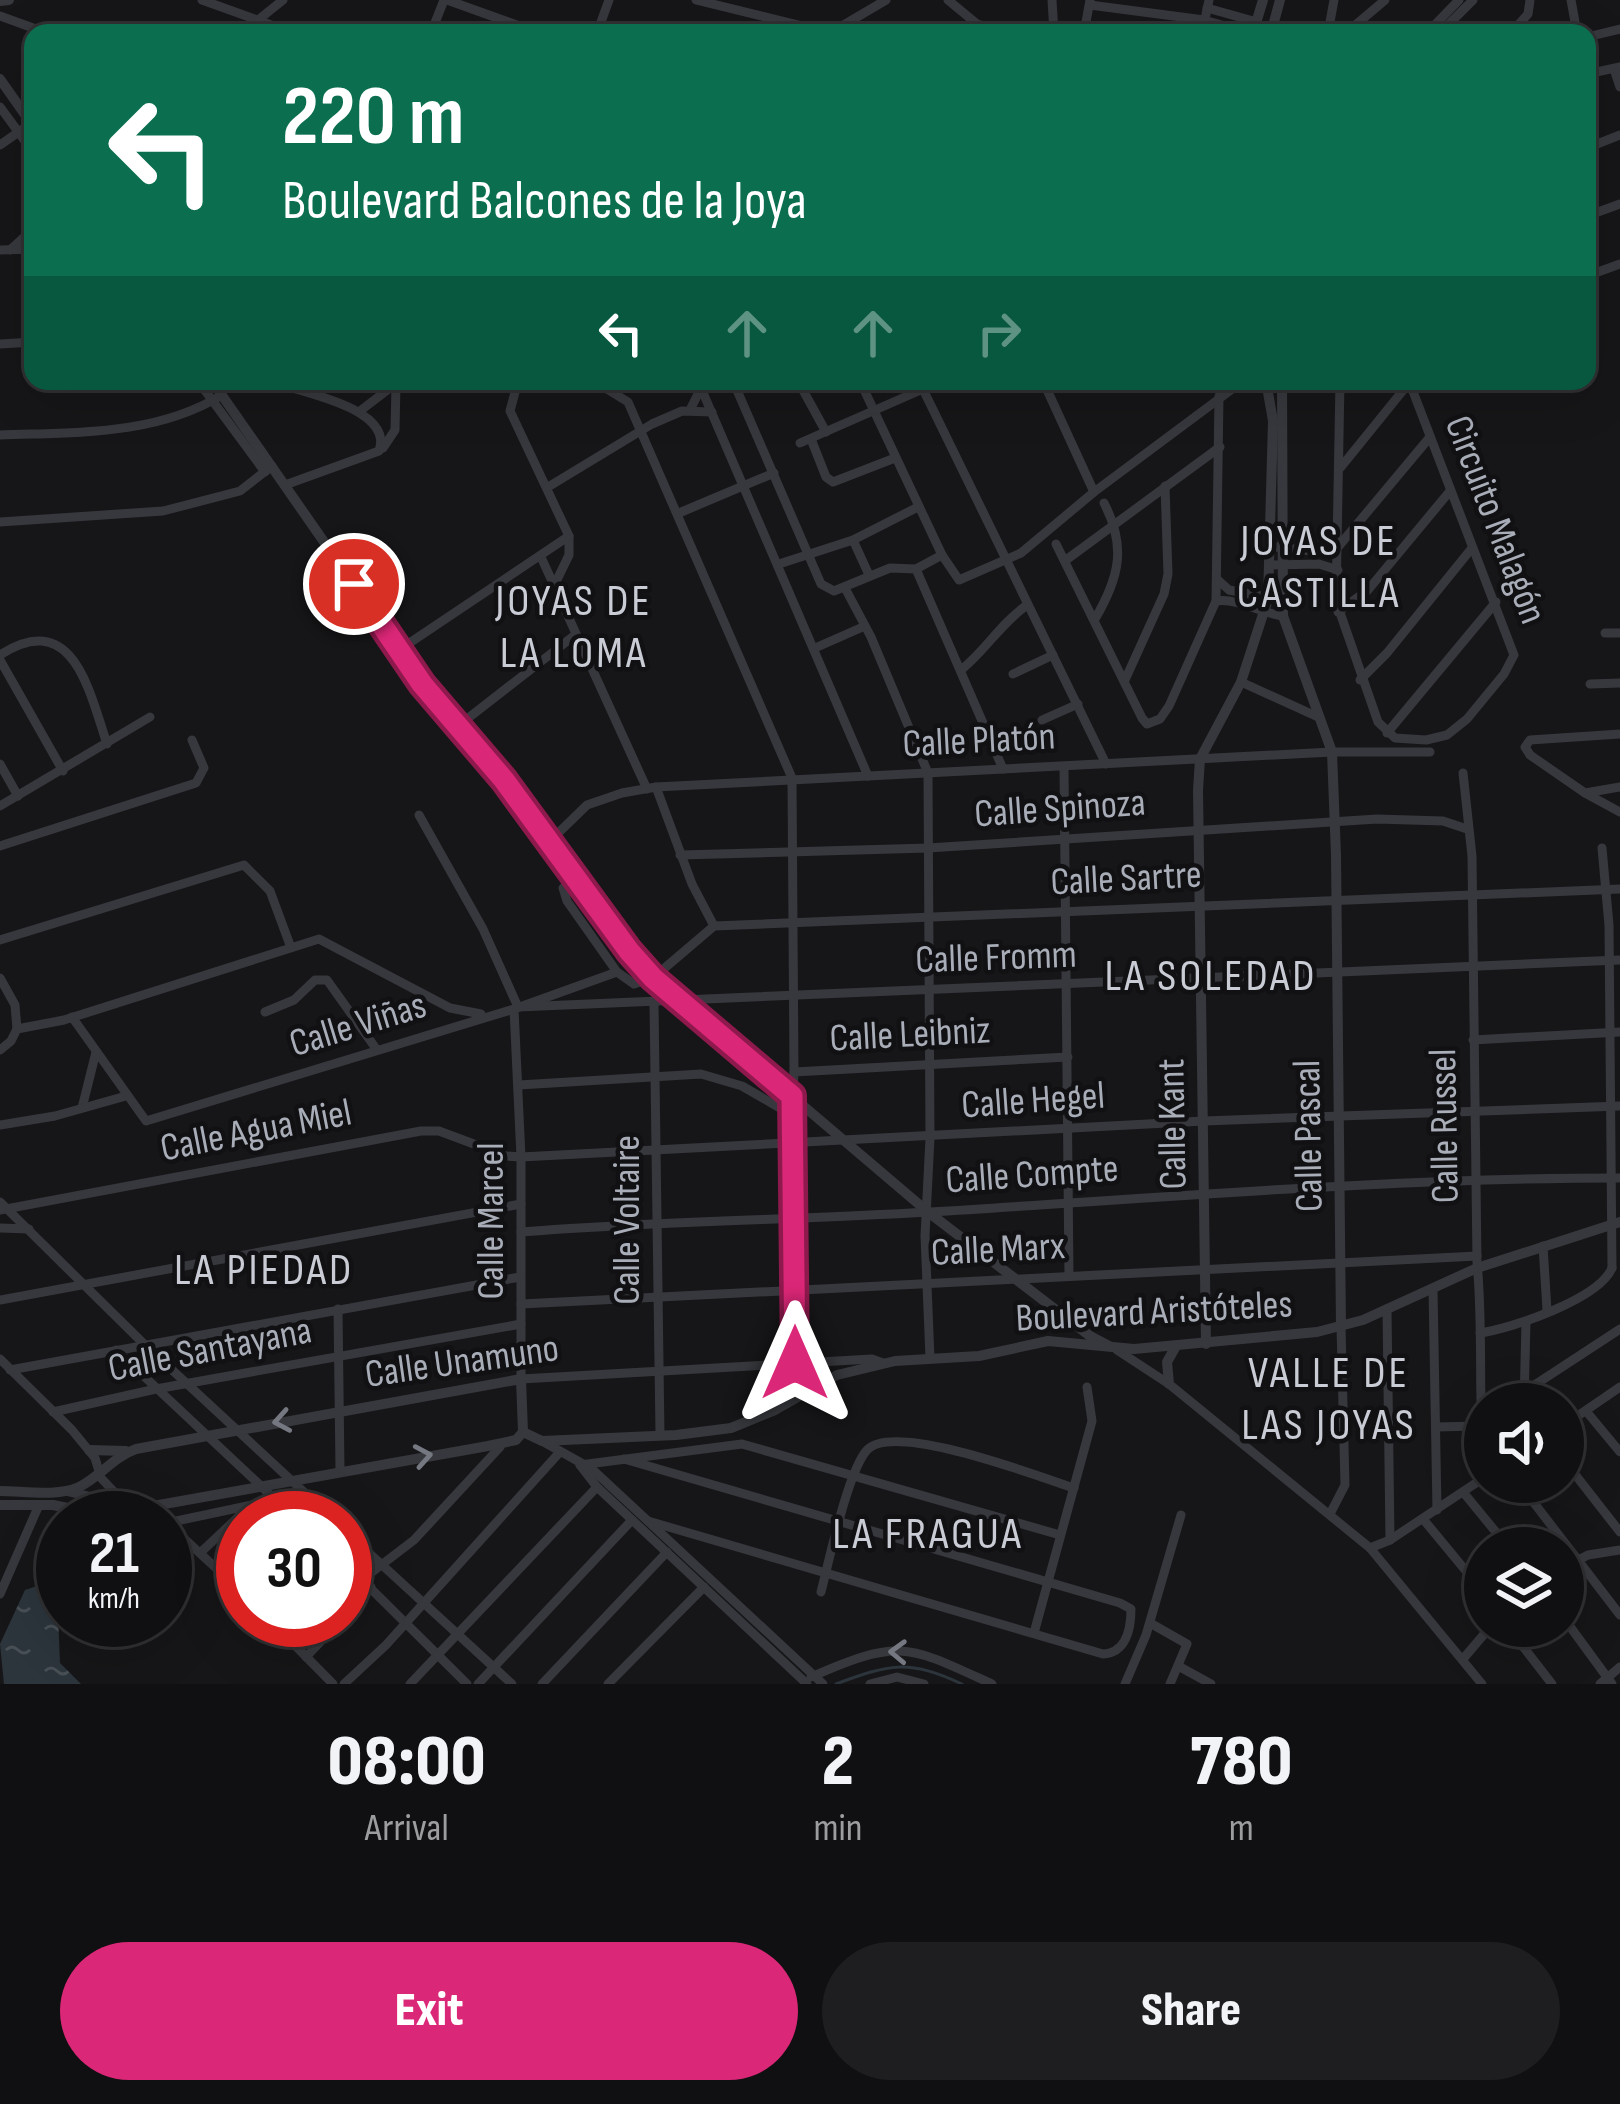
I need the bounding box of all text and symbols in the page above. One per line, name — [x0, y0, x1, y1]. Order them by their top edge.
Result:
text: 220 m — [282, 67, 464, 168]
icon: left — [84, 72, 240, 228]
text: Boulevard Balcones de la Joya — [282, 169, 807, 234]
icon: left — [588, 300, 654, 366]
icon: ahead — [714, 300, 780, 366]
icon: ahead — [840, 300, 906, 366]
icon: right — [966, 300, 1032, 366]
street label: Circuito Malagón — [1434, 410, 1556, 630]
district label: JOYAS DE CASTILLA — [1237, 514, 1401, 621]
pin — [303, 533, 405, 635]
icon: arrive — [321, 551, 387, 617]
district label: JOYAS DE LA LOMA — [494, 574, 653, 681]
street label: Calle Platón — [901, 714, 1057, 768]
street label: Calle Spinoza — [973, 780, 1147, 838]
street label: Calle Sartre — [1049, 852, 1203, 906]
street label: Calle Fromm — [915, 932, 1077, 984]
district label: LA SOLEDAD — [1104, 949, 1318, 1004]
street label: Calle Viñas — [284, 982, 432, 1068]
street label: Calle Leibniz — [829, 1007, 991, 1063]
street label: Calle Russel — [1420, 1048, 1470, 1204]
street label: Calle Kant — [1148, 1058, 1198, 1190]
street label: Calle Pascal — [1284, 1060, 1334, 1212]
street label: Calle Hegel — [960, 1073, 1106, 1129]
street label: Calle Agua Miel — [157, 1089, 355, 1173]
street label: Calle Voltaire — [604, 1135, 651, 1305]
street label: Calle Marcel — [468, 1143, 515, 1299]
street label: Calle Compte — [944, 1146, 1120, 1204]
street label: Calle Marx — [930, 1223, 1066, 1277]
district label: LA PIEDAD — [174, 1243, 354, 1298]
street label: Boulevard Aristóteles — [1015, 1281, 1293, 1343]
position arrow — [732, 1300, 858, 1426]
street label: Calle Santayana — [104, 1307, 316, 1393]
street label: Calle Unamuno — [362, 1325, 562, 1399]
district label: VALLE DE LAS JOYAS — [1241, 1346, 1417, 1453]
map controls — [1464, 1383, 1584, 1647]
button: sound — [1464, 1383, 1584, 1503]
one-way arrow — [273, 1407, 293, 1433]
one-way arrow — [412, 1445, 432, 1470]
speed limit sign: 30 — [216, 1491, 372, 1647]
district label: LA FRAGUA — [832, 1507, 1024, 1562]
text: 21 — [89, 1518, 139, 1590]
button: layers — [1464, 1527, 1584, 1647]
text: km/h — [88, 1581, 140, 1617]
one-way arrow — [889, 1639, 907, 1665]
text: 08:00 — [328, 1719, 486, 1806]
text: 2 — [822, 1719, 854, 1806]
text: 780 — [1190, 1719, 1292, 1806]
text: Arrival — [365, 1805, 449, 1852]
text: min — [813, 1805, 862, 1852]
text: m — [1229, 1805, 1254, 1852]
button: Exit — [60, 1942, 798, 2080]
button: Share — [822, 1942, 1560, 2080]

